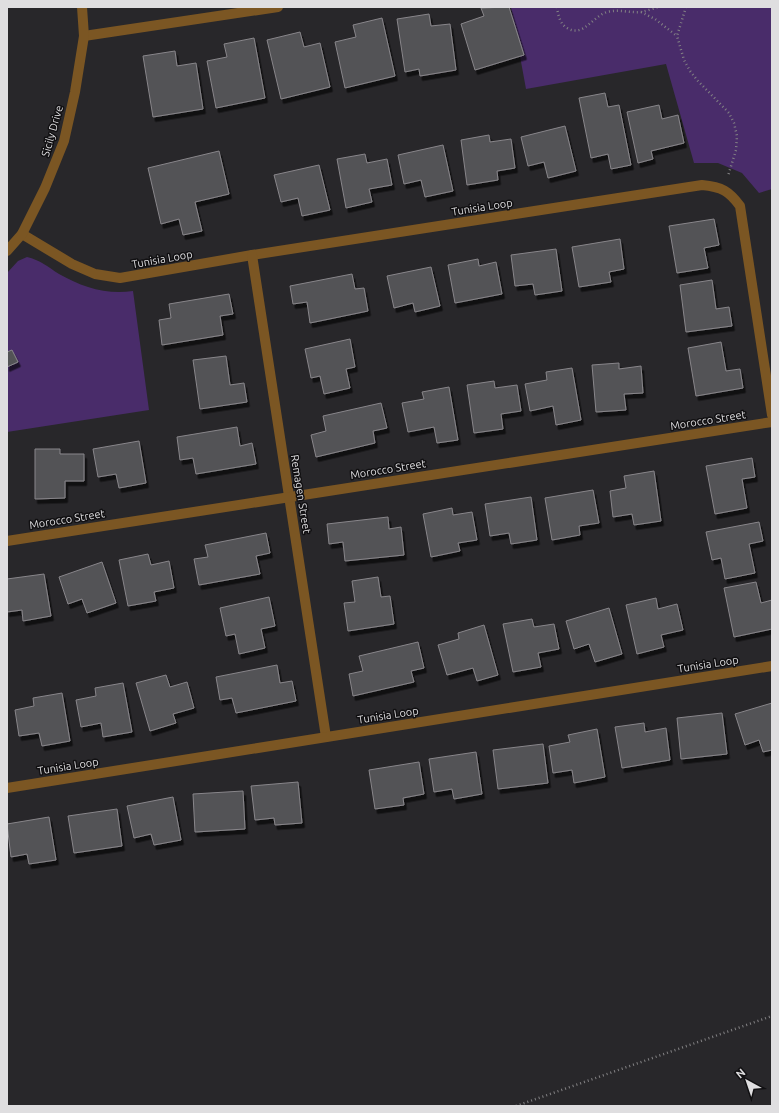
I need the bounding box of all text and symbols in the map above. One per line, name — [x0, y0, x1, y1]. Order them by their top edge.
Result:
street label: Sicily Drive — [39, 104, 65, 158]
street label: Tunisia Loop — [451, 196, 513, 218]
street label: Tunisia Loop — [131, 248, 193, 270]
street label: Morocco Street — [669, 408, 747, 432]
street label: Remagen Street — [289, 454, 313, 535]
street label: Morocco Street — [349, 457, 427, 481]
street label: Morocco Street — [28, 507, 106, 531]
street label: Tunisia Loop — [677, 653, 739, 675]
street label: Tunisia Loop — [357, 704, 419, 726]
street label: Tunisia Loop — [37, 755, 99, 777]
north arrow — [727, 1061, 767, 1101]
text: N — [734, 1066, 748, 1081]

